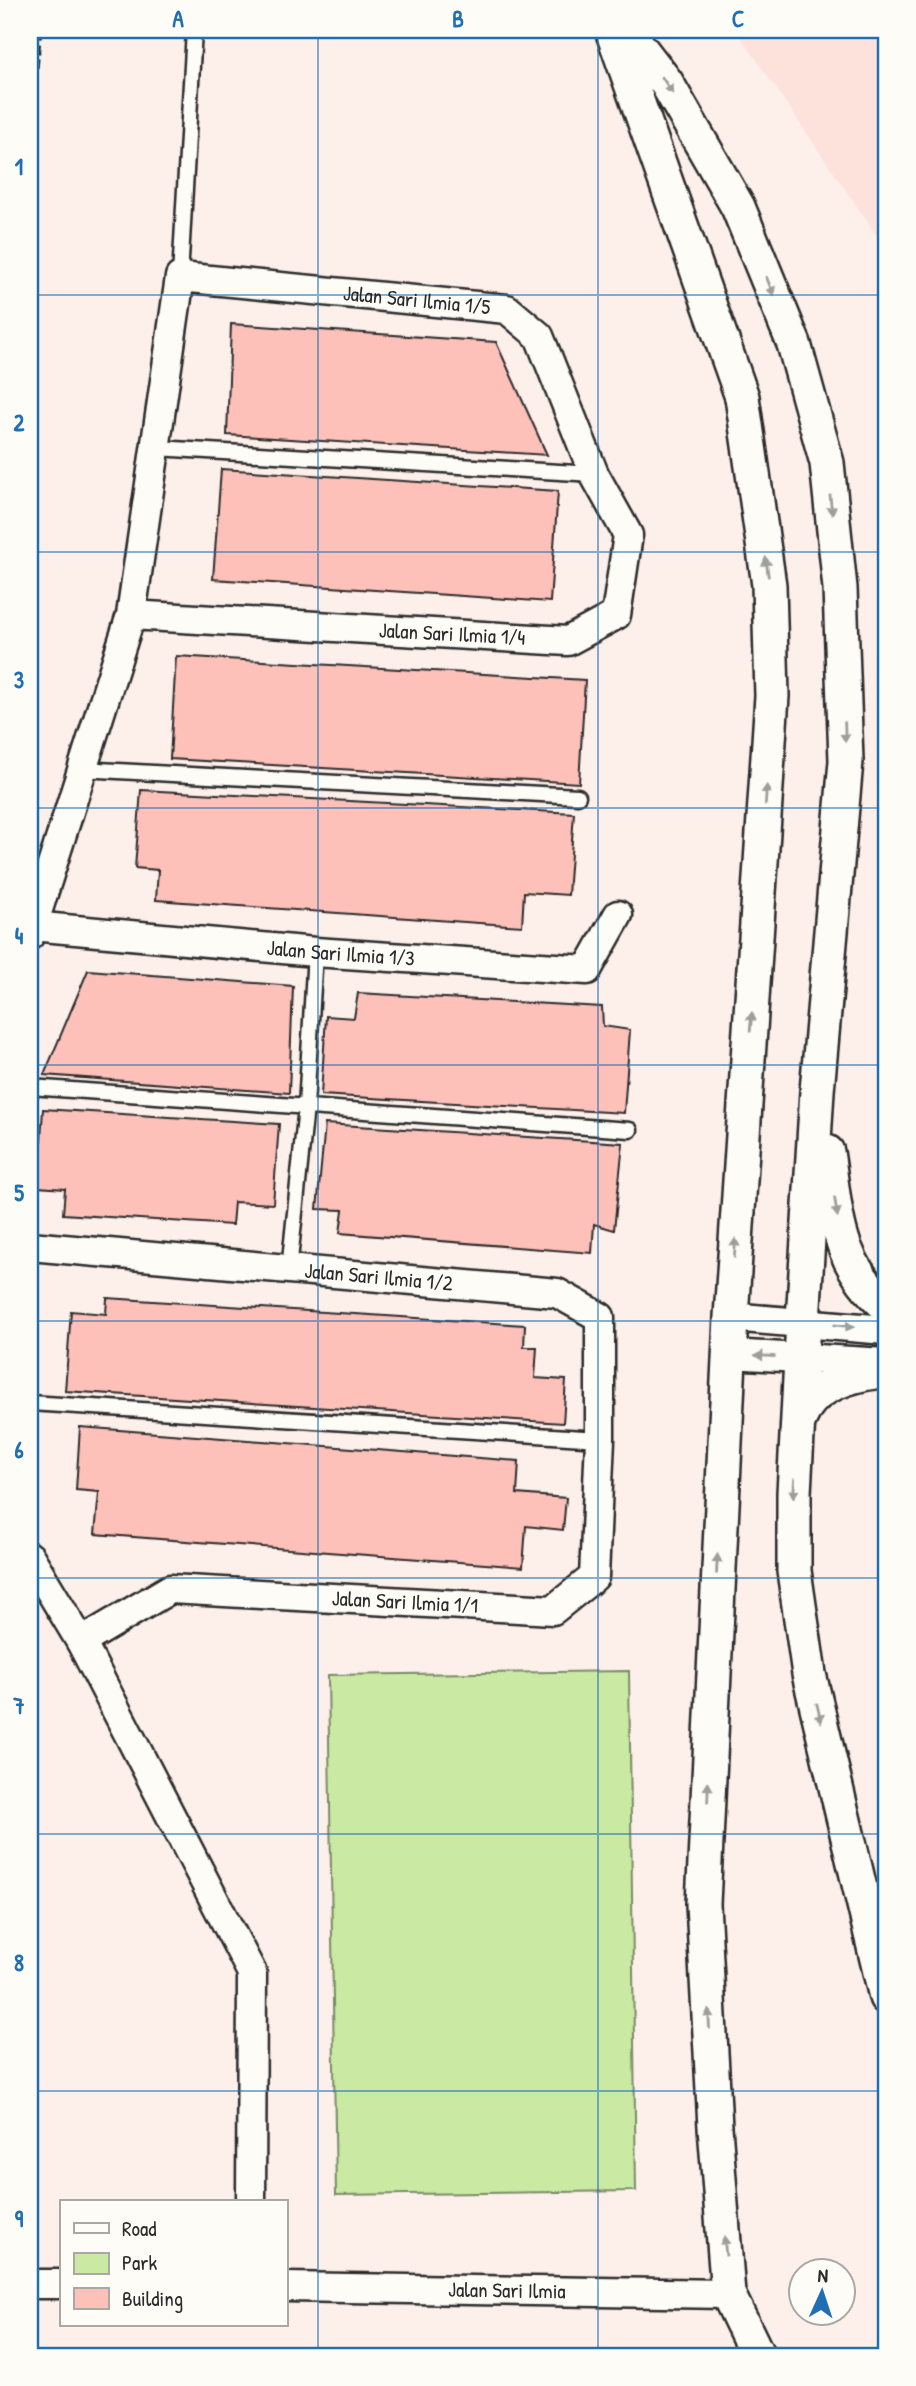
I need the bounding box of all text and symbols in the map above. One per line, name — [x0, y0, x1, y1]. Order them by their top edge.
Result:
text: A — [172, 3, 184, 34]
text: B — [452, 3, 464, 34]
text: C — [732, 3, 744, 34]
one-way arrow — [660, 75, 673, 94]
text: 1 — [15, 151, 23, 182]
one-way arrow — [765, 276, 776, 297]
street label: Jalan Sari Ilmia 1/5 — [342, 278, 492, 321]
text: 2 — [14, 407, 25, 438]
one-way arrow — [826, 494, 837, 516]
one-way arrow — [761, 556, 772, 578]
street label: Jalan Sari Ilmia 1/4 — [378, 615, 526, 652]
text: 3 — [14, 664, 24, 695]
one-way arrow — [840, 721, 851, 743]
one-way arrow — [760, 783, 771, 805]
text: 4 — [15, 920, 24, 951]
street label: Jalan Sari Ilmia 1/3 — [266, 933, 416, 973]
one-way arrow — [746, 1010, 757, 1032]
text: 5 — [14, 1177, 24, 1208]
one-way arrow — [831, 1196, 842, 1218]
one-way arrow — [730, 1237, 741, 1259]
street label: Jalan Sari Ilmia 1/2 — [303, 1256, 454, 1298]
one-way arrow — [834, 1320, 856, 1331]
one-way arrow — [754, 1350, 776, 1361]
text: 6 — [14, 1434, 24, 1465]
one-way arrow — [789, 1477, 800, 1499]
one-way arrow — [712, 1553, 723, 1575]
street label: Jalan Sari Ilmia 1/1 — [331, 1583, 479, 1620]
text: 7 — [12, 1690, 25, 1721]
one-way arrow — [813, 1702, 824, 1724]
one-way arrow — [702, 1781, 713, 1803]
text: 8 — [14, 1947, 24, 1978]
one-way arrow — [704, 2008, 715, 2030]
legend — [60, 2200, 287, 2326]
text: 9 — [15, 2203, 24, 2234]
text: Road — [122, 2214, 156, 2243]
one-way arrow — [719, 2235, 730, 2257]
text: Park — [122, 2248, 157, 2277]
north arrow — [786, 2256, 856, 2326]
text: N — [817, 2262, 829, 2288]
street label: Jalan Sari Ilmia — [448, 2275, 566, 2305]
text: Building — [122, 2284, 183, 2313]

